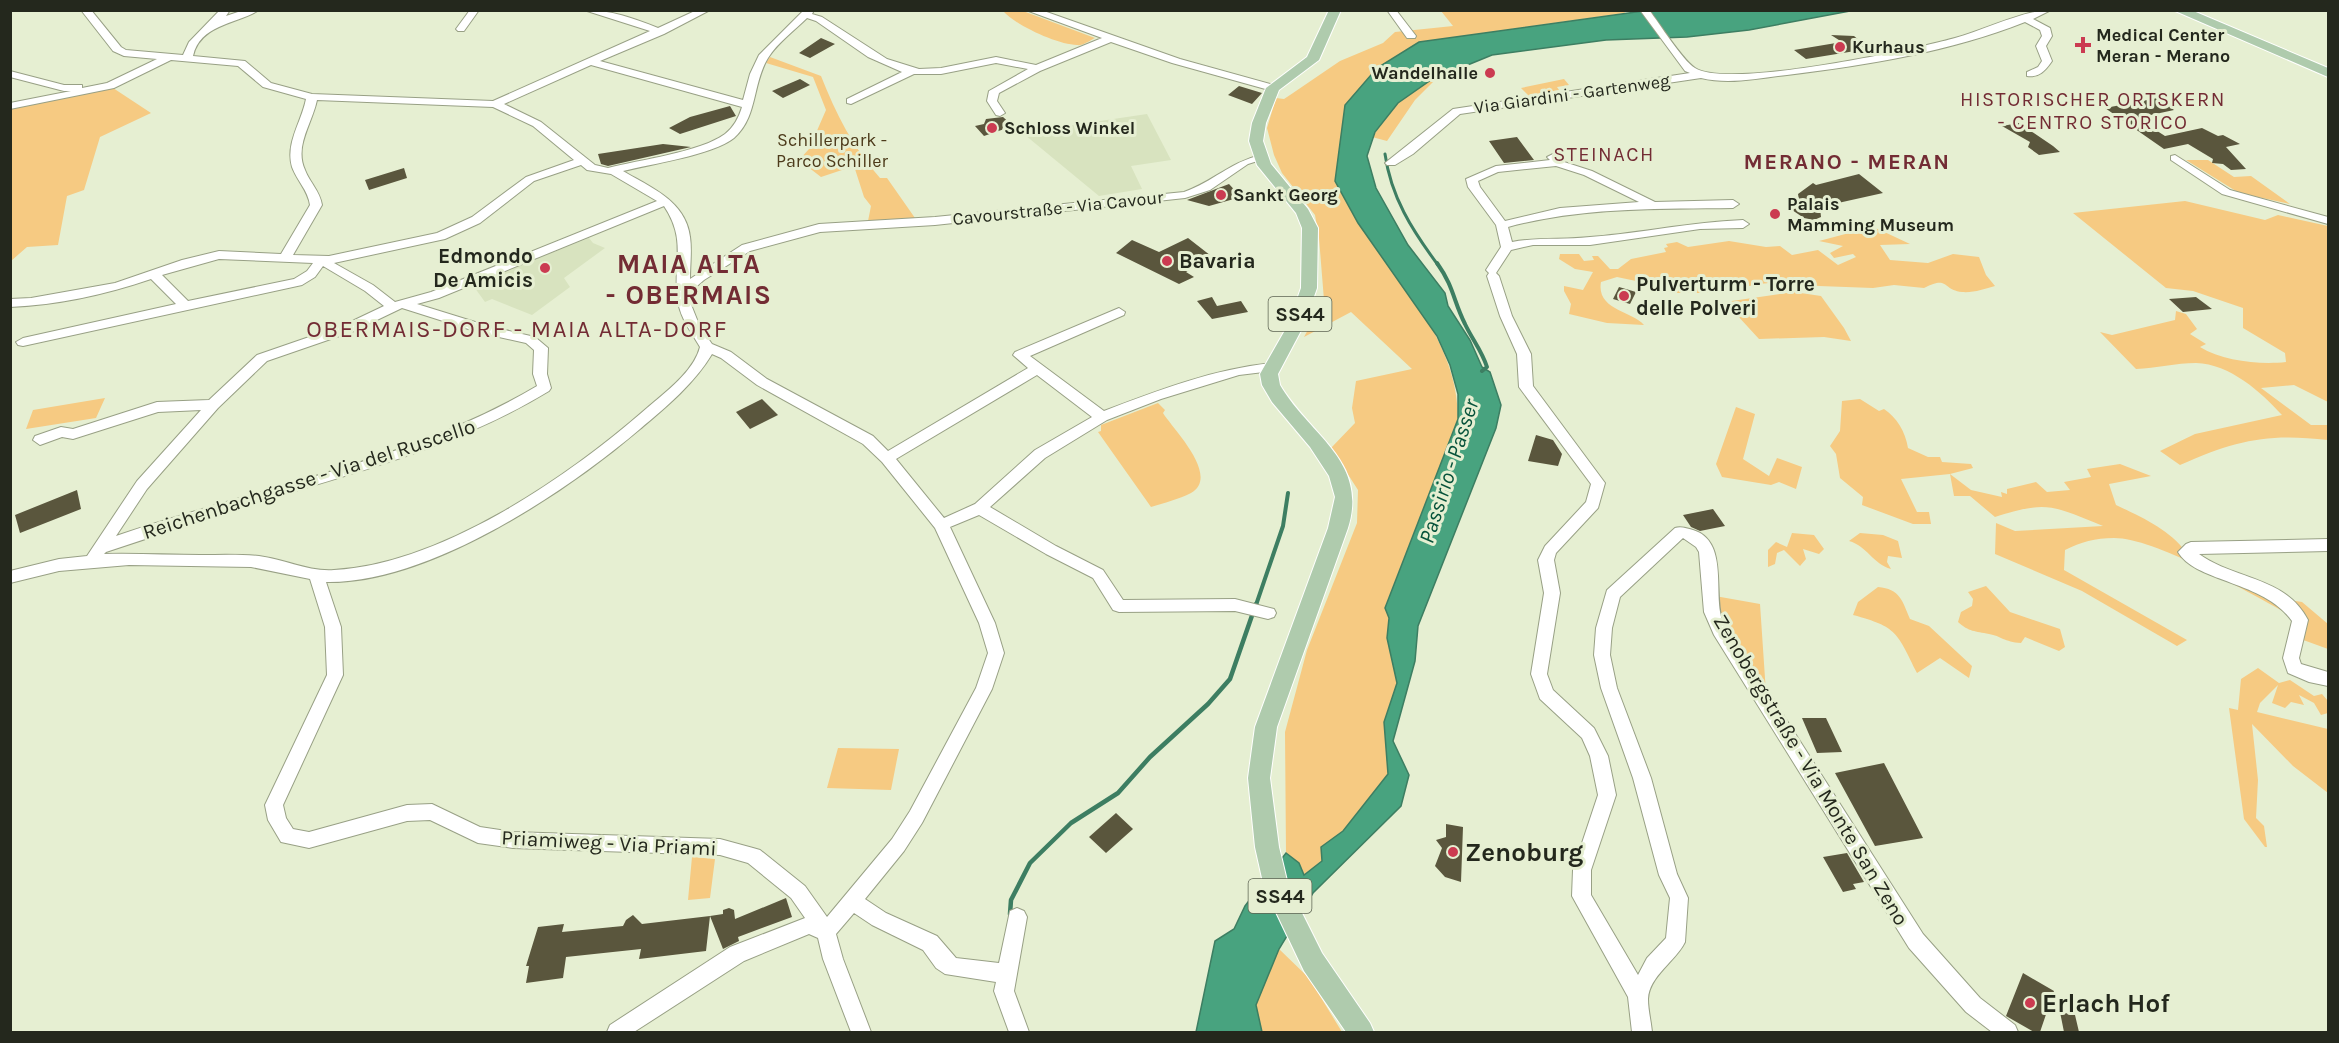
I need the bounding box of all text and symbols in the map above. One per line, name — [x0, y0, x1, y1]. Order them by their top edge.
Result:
place label: Medical Center Meran - Merano — [2096, 24, 2230, 67]
place label: Kurhaus — [1852, 36, 1925, 58]
marker: Medical Center Meran - Merano — [2074, 36, 2092, 54]
marker: Kurhaus — [1833, 40, 1847, 54]
place label: Wandelhalle — [1372, 62, 1478, 84]
marker: Wandelhalle — [1483, 66, 1497, 80]
street label: Via Giardini - Gartenweg — [1473, 69, 1671, 119]
district label: HISTORISCHER ORTSKERN - CENTRO STORICO — [1960, 88, 2226, 134]
place label: Schloss Winkel — [1004, 117, 1135, 139]
marker: Schloss Winkel — [985, 121, 999, 135]
park label: Schillerpark - Parco Schiller — [776, 129, 888, 172]
district label: STEINACH — [1553, 143, 1655, 166]
district label: MERANO - MERAN — [1743, 149, 1951, 175]
place label: Sankt Georg — [1233, 184, 1338, 206]
street label: Cavourstraße - Via Cavour — [951, 186, 1165, 230]
marker: Sankt Georg — [1214, 188, 1228, 202]
place label: Palais Mamming Museum — [1787, 193, 1954, 236]
marker: Palais Mamming Museum — [1768, 207, 1782, 221]
place label: Edmondo De Amicis — [433, 244, 533, 292]
district label: MAIA ALTA - OBERMAIS — [606, 248, 772, 311]
place label: Bavaria — [1179, 249, 1256, 273]
marker: Bavaria — [1160, 254, 1174, 268]
marker: Edmondo De Amicis — [538, 261, 552, 275]
place label: Pulverturm - Torre delle Polveri — [1636, 272, 1815, 320]
marker: Pulverturm - Torre delle Polveri — [1617, 289, 1631, 303]
road number: SS44 — [1268, 297, 1332, 331]
district label: OBERMAIS-DORF - MAIA ALTA-DORF — [306, 315, 728, 343]
water label: Passirio - Passer — [1413, 395, 1485, 547]
street label: Reichenbachgasse - Via del Ruscello — [140, 414, 478, 544]
street label: Zenobergstraße - Via Monte San Zeno — [1708, 610, 1914, 930]
street label: Priamiweg - Via Priami — [501, 825, 717, 861]
place label: Zenoburg — [1465, 837, 1583, 868]
marker: Zenoburg — [1446, 845, 1460, 859]
road number: SS44 — [1248, 879, 1312, 913]
place label: Erlach Hof — [2042, 988, 2170, 1019]
marker: Erlach Hof — [2023, 996, 2037, 1010]

